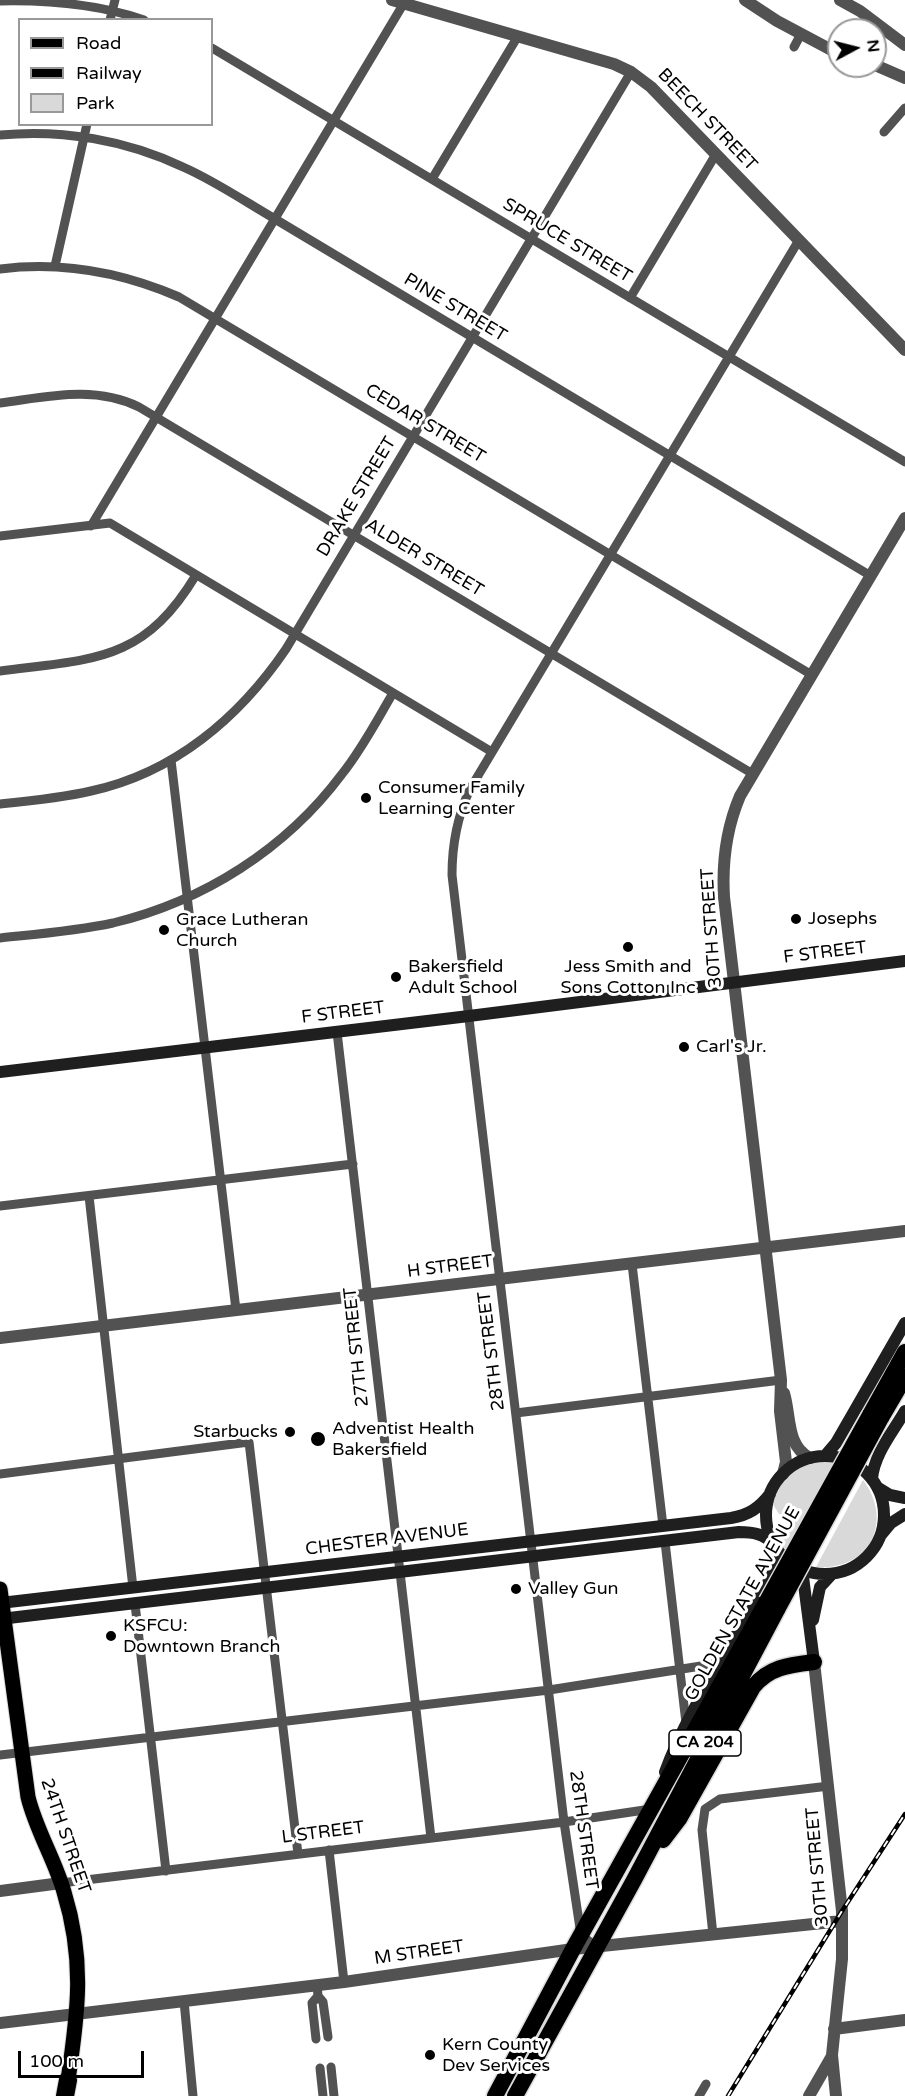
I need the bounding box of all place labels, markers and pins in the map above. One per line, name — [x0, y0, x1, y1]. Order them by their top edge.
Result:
place label: Consumer Family Learning Center — [378, 777, 525, 820]
marker: Consumer Family Learning Center — [359, 791, 373, 805]
place label: Josephs — [808, 908, 877, 930]
place label: Grace Lutheran Church — [176, 909, 308, 952]
marker: Josephs — [789, 912, 803, 926]
marker: Grace Lutheran Church — [157, 923, 171, 937]
marker: Jess Smith and Sons Cotton Inc — [621, 940, 635, 954]
place label: Bakersfield Adult School — [408, 956, 518, 998]
place label: Jess Smith and Sons Cotton Inc — [560, 956, 696, 998]
marker: Bakersfield Adult School — [389, 970, 403, 984]
place label: Carl's Jr. — [696, 1036, 767, 1058]
marker: Carl's Jr. — [677, 1040, 691, 1054]
place label: Adventist Health Bakersfield — [332, 1418, 474, 1460]
place label: Starbucks — [193, 1421, 278, 1443]
marker: Starbucks — [283, 1425, 297, 1439]
marker: Adventist Health Bakersfield — [309, 1430, 327, 1448]
place label: Valley Gun — [528, 1578, 619, 1600]
marker: Valley Gun — [509, 1582, 523, 1596]
place label: KSFCU: Downtown Branch — [123, 1615, 280, 1658]
marker: KSFCU: Downtown Branch — [104, 1629, 118, 1643]
place label: Kern County Dev Services — [442, 2034, 550, 2076]
marker: Kern County Dev Services — [423, 2048, 437, 2062]

